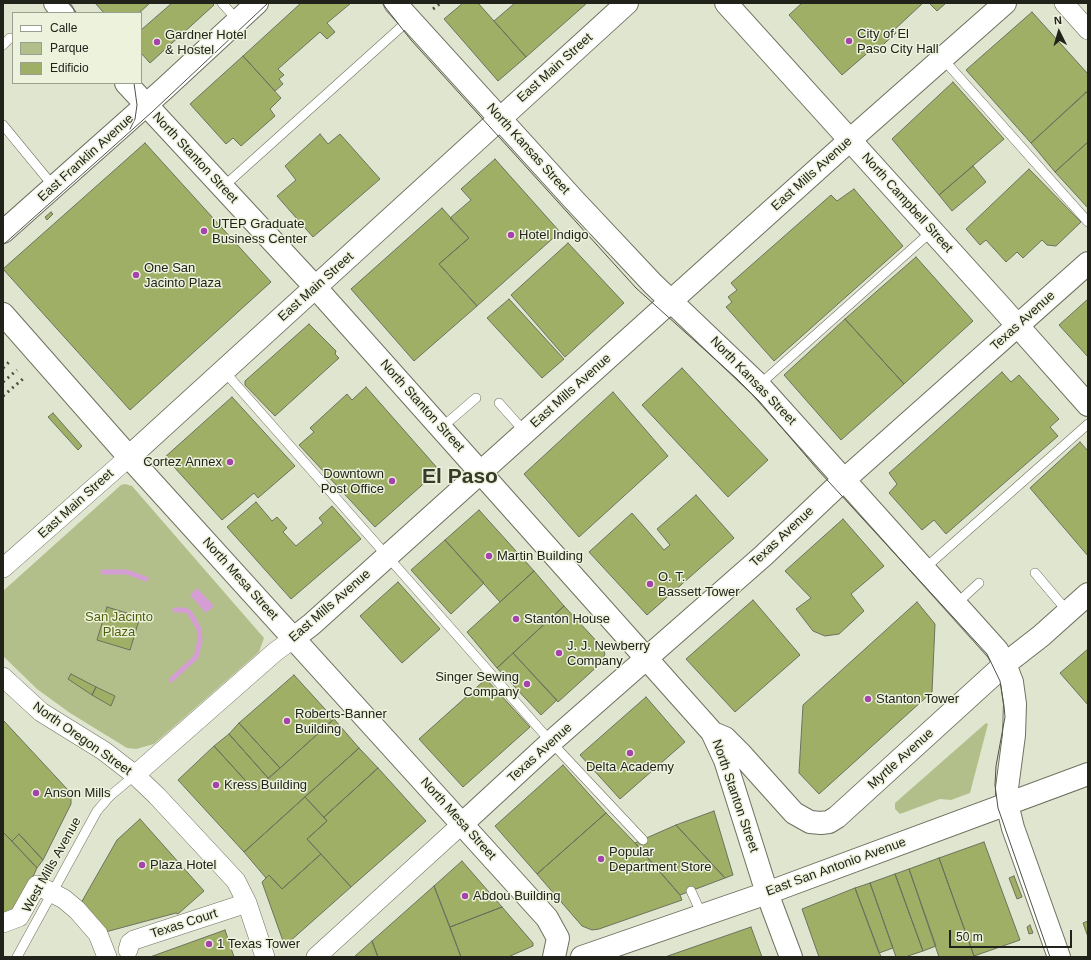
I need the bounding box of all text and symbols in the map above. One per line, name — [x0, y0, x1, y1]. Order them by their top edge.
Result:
legend — [12, 12, 142, 84]
north arrow — [1039, 12, 1079, 52]
text: N — [1053, 14, 1062, 26]
text: Calle — [50, 21, 77, 35]
place label: City of El Paso City Hall — [857, 26, 939, 57]
place label: Gardner Hotel & Hostel — [165, 27, 247, 58]
street label: East Main Street — [514, 30, 596, 106]
marker: City of El Paso City Hall — [844, 36, 854, 46]
marker: Gardner Hotel & Hostel — [152, 37, 162, 47]
text: Parque — [50, 41, 89, 55]
text: Edificio — [50, 61, 89, 75]
street label: North Kansas Street — [483, 100, 573, 198]
street label: North Stanton Street — [149, 109, 241, 207]
street label: East Franklin Avenue — [35, 111, 137, 205]
street label: East Mills Avenue — [768, 134, 856, 214]
street label: North Campbell Street — [858, 150, 956, 256]
place label: UTEP Graduate Business Center — [212, 216, 307, 247]
marker: UTEP Graduate Business Center — [199, 226, 209, 236]
place label: Hotel Indigo — [519, 227, 588, 243]
marker: Hotel Indigo — [506, 230, 516, 240]
street label: East Main Street — [275, 249, 357, 325]
place label: One San Jacinto Plaza — [144, 260, 221, 291]
marker: One San Jacinto Plaza — [131, 270, 141, 280]
street label: Texas Avenue — [988, 288, 1058, 354]
street label: North Kansas Street — [707, 333, 799, 429]
street label: East Mills Avenue — [527, 351, 615, 431]
street label: North Stanton Street — [377, 357, 467, 455]
place label: Cortez Annex — [143, 454, 222, 470]
marker: Cortez Annex — [225, 457, 235, 467]
district label: El Paso — [422, 464, 498, 490]
street label: East Main Street — [35, 466, 117, 542]
place label: Downtown Post Office — [321, 466, 384, 497]
marker: Downtown Post Office — [387, 476, 397, 486]
street label: Texas Avenue — [747, 504, 817, 570]
street label: North Mesa Street — [199, 535, 281, 623]
place label: Martin Building — [497, 548, 583, 564]
marker: Martin Building — [484, 551, 494, 561]
street label: East Mills Avenue — [286, 566, 374, 646]
place label: O. T. Bassett Tower — [658, 569, 740, 600]
marker: O. T. Bassett Tower — [645, 579, 655, 589]
park label: San Jacinto Plaza — [85, 609, 153, 640]
place label: Stanton House — [524, 611, 610, 627]
marker: Stanton House — [511, 614, 521, 624]
place label: J. J. Newberry Company — [567, 638, 650, 669]
marker: J. J. Newberry Company — [554, 648, 564, 658]
place label: Singer Sewing Company — [435, 669, 519, 700]
marker: Singer Sewing Company — [522, 679, 532, 689]
place label: Stanton Tower — [876, 691, 959, 707]
marker: Stanton Tower — [863, 694, 873, 704]
street label: North Oregon Street — [30, 699, 134, 779]
place label: Roberts-Banner Building — [295, 706, 387, 737]
marker: Roberts-Banner Building — [282, 716, 292, 726]
street label: Texas Avenue — [505, 720, 575, 786]
street label: Myrtle Avenue — [865, 725, 937, 793]
street label: North Stanton Street — [708, 737, 762, 855]
marker: Delta Academy — [625, 748, 635, 758]
place label: Delta Academy — [586, 759, 674, 775]
street label: North Mesa Street — [417, 775, 499, 863]
place label: Kress Building — [224, 777, 307, 793]
marker: Kress Building — [211, 780, 221, 790]
place label: Anson Mills — [44, 785, 110, 801]
marker: Anson Mills — [31, 788, 41, 798]
street label: West Mills Avenue — [19, 815, 85, 915]
street label: East San Antonio Avenue — [764, 834, 908, 900]
place label: Popular Department Store — [609, 844, 712, 875]
marker: Popular Department Store — [596, 854, 606, 864]
place label: Plaza Hotel — [150, 857, 216, 873]
marker: Plaza Hotel — [137, 860, 147, 870]
place label: Abdou Building — [473, 888, 560, 904]
marker: Abdou Building — [460, 891, 470, 901]
street label: Texas Court — [149, 906, 219, 942]
scale bar — [951, 922, 1074, 948]
text: 50 m — [956, 930, 983, 944]
place label: 1 Texas Tower — [217, 936, 300, 952]
marker: 1 Texas Tower — [204, 939, 214, 949]

